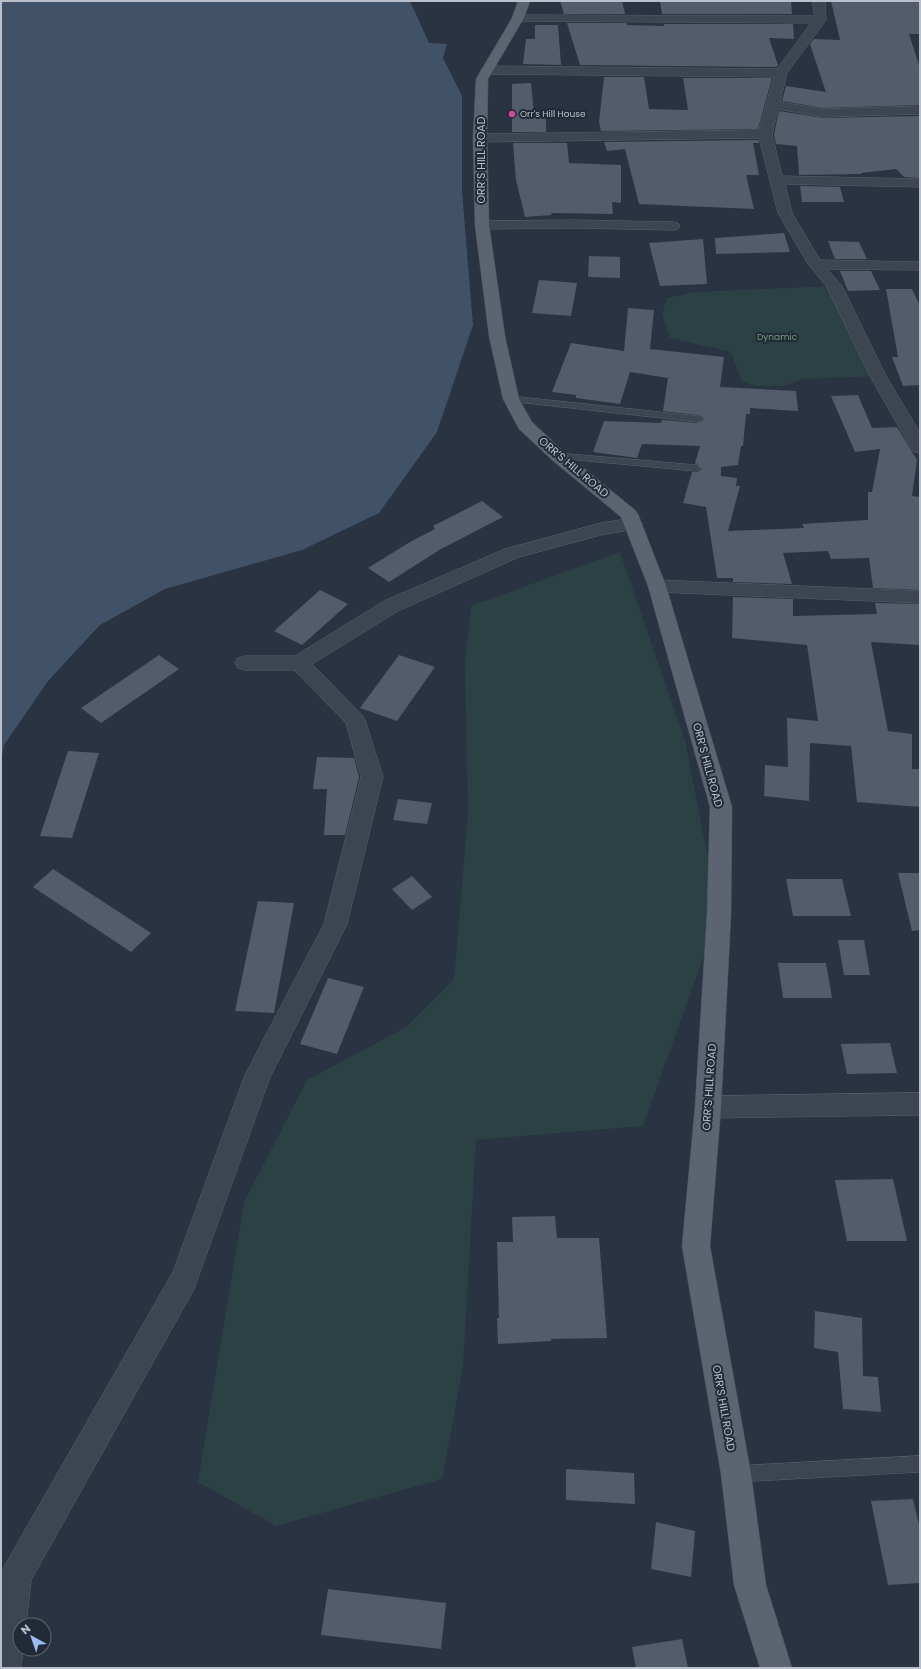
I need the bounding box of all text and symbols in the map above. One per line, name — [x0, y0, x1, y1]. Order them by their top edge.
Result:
place label: Orr's Hill House — [520, 108, 586, 120]
marker: Orr's Hill House — [507, 109, 517, 119]
street label: ORR’S HILL ROAD — [473, 116, 489, 204]
park label: Dynamic — [757, 331, 798, 343]
street label: ORR’S HILL ROAD — [535, 433, 613, 501]
street label: ORR’S HILL ROAD — [689, 721, 727, 809]
street label: ORR’S HILL ROAD — [698, 1043, 720, 1131]
street label: ORR’S HILL ROAD — [709, 1364, 739, 1453]
north arrow — [12, 1617, 52, 1657]
text: N — [17, 1621, 34, 1638]

